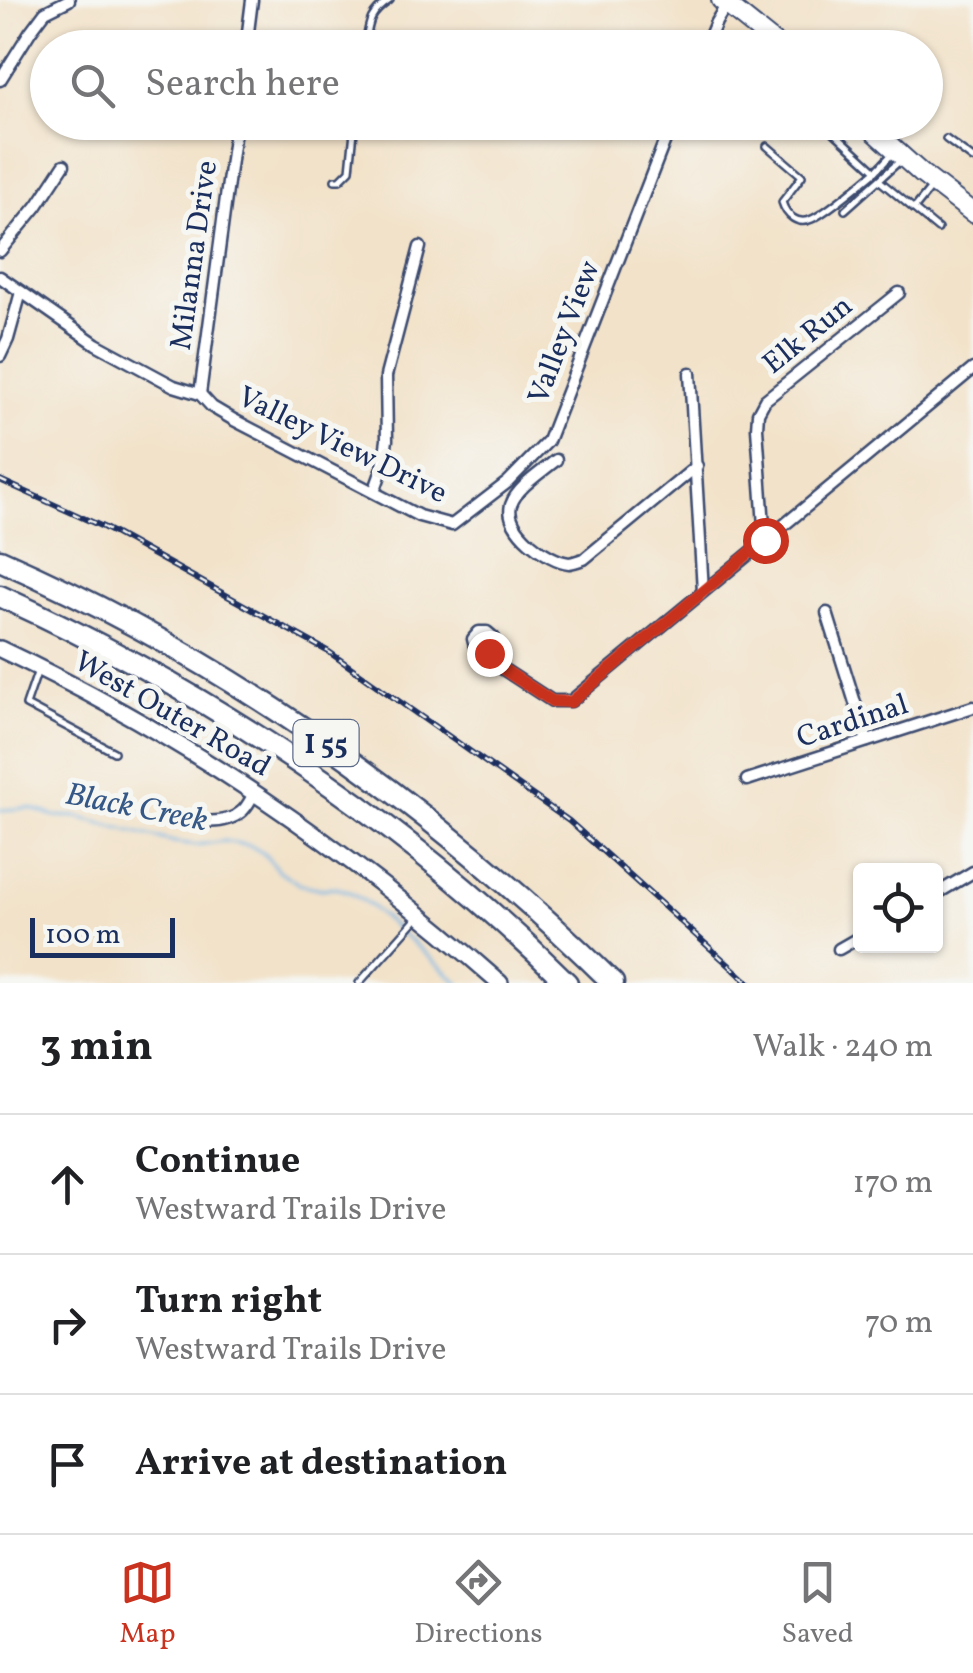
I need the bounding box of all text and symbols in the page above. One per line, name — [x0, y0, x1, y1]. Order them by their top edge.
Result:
search box — [30, 30, 943, 140]
icon: search — [65, 58, 120, 113]
text: Search here — [145, 59, 340, 112]
street label: Milanna Drive — [161, 158, 229, 353]
street label: Valley View — [518, 255, 611, 410]
street label: Elk Run — [754, 286, 862, 385]
street label: Valley View Drive — [230, 377, 454, 515]
route start — [743, 518, 789, 564]
route end — [467, 631, 513, 677]
street label: West Outer Road — [66, 641, 278, 788]
street label: Cardinal — [792, 684, 914, 760]
road number: I 55 — [294, 720, 358, 766]
water label: Black Creek — [62, 774, 211, 844]
map controls — [853, 863, 943, 953]
button: locate — [853, 863, 943, 953]
scale bar — [30, 913, 175, 958]
text: 100 m — [45, 916, 120, 955]
text: 3 min — [40, 1019, 153, 1078]
text: Walk · 240 m — [752, 1026, 933, 1070]
text: Continue — [135, 1136, 300, 1189]
icon: ahead — [40, 1157, 95, 1212]
text: 170 m — [852, 1162, 933, 1206]
text: Westward Trails Drive — [135, 1189, 446, 1233]
text: Turn right — [135, 1276, 322, 1329]
icon: right — [40, 1297, 95, 1352]
text: 70 m — [865, 1302, 933, 1346]
text: Westward Trails Drive — [135, 1329, 446, 1373]
icon: arrive — [40, 1437, 95, 1492]
text: Arrive at destination — [135, 1438, 508, 1491]
tab: Map — [119, 1555, 175, 1654]
tab: Directions — [414, 1555, 543, 1654]
tab: Saved — [781, 1555, 854, 1654]

